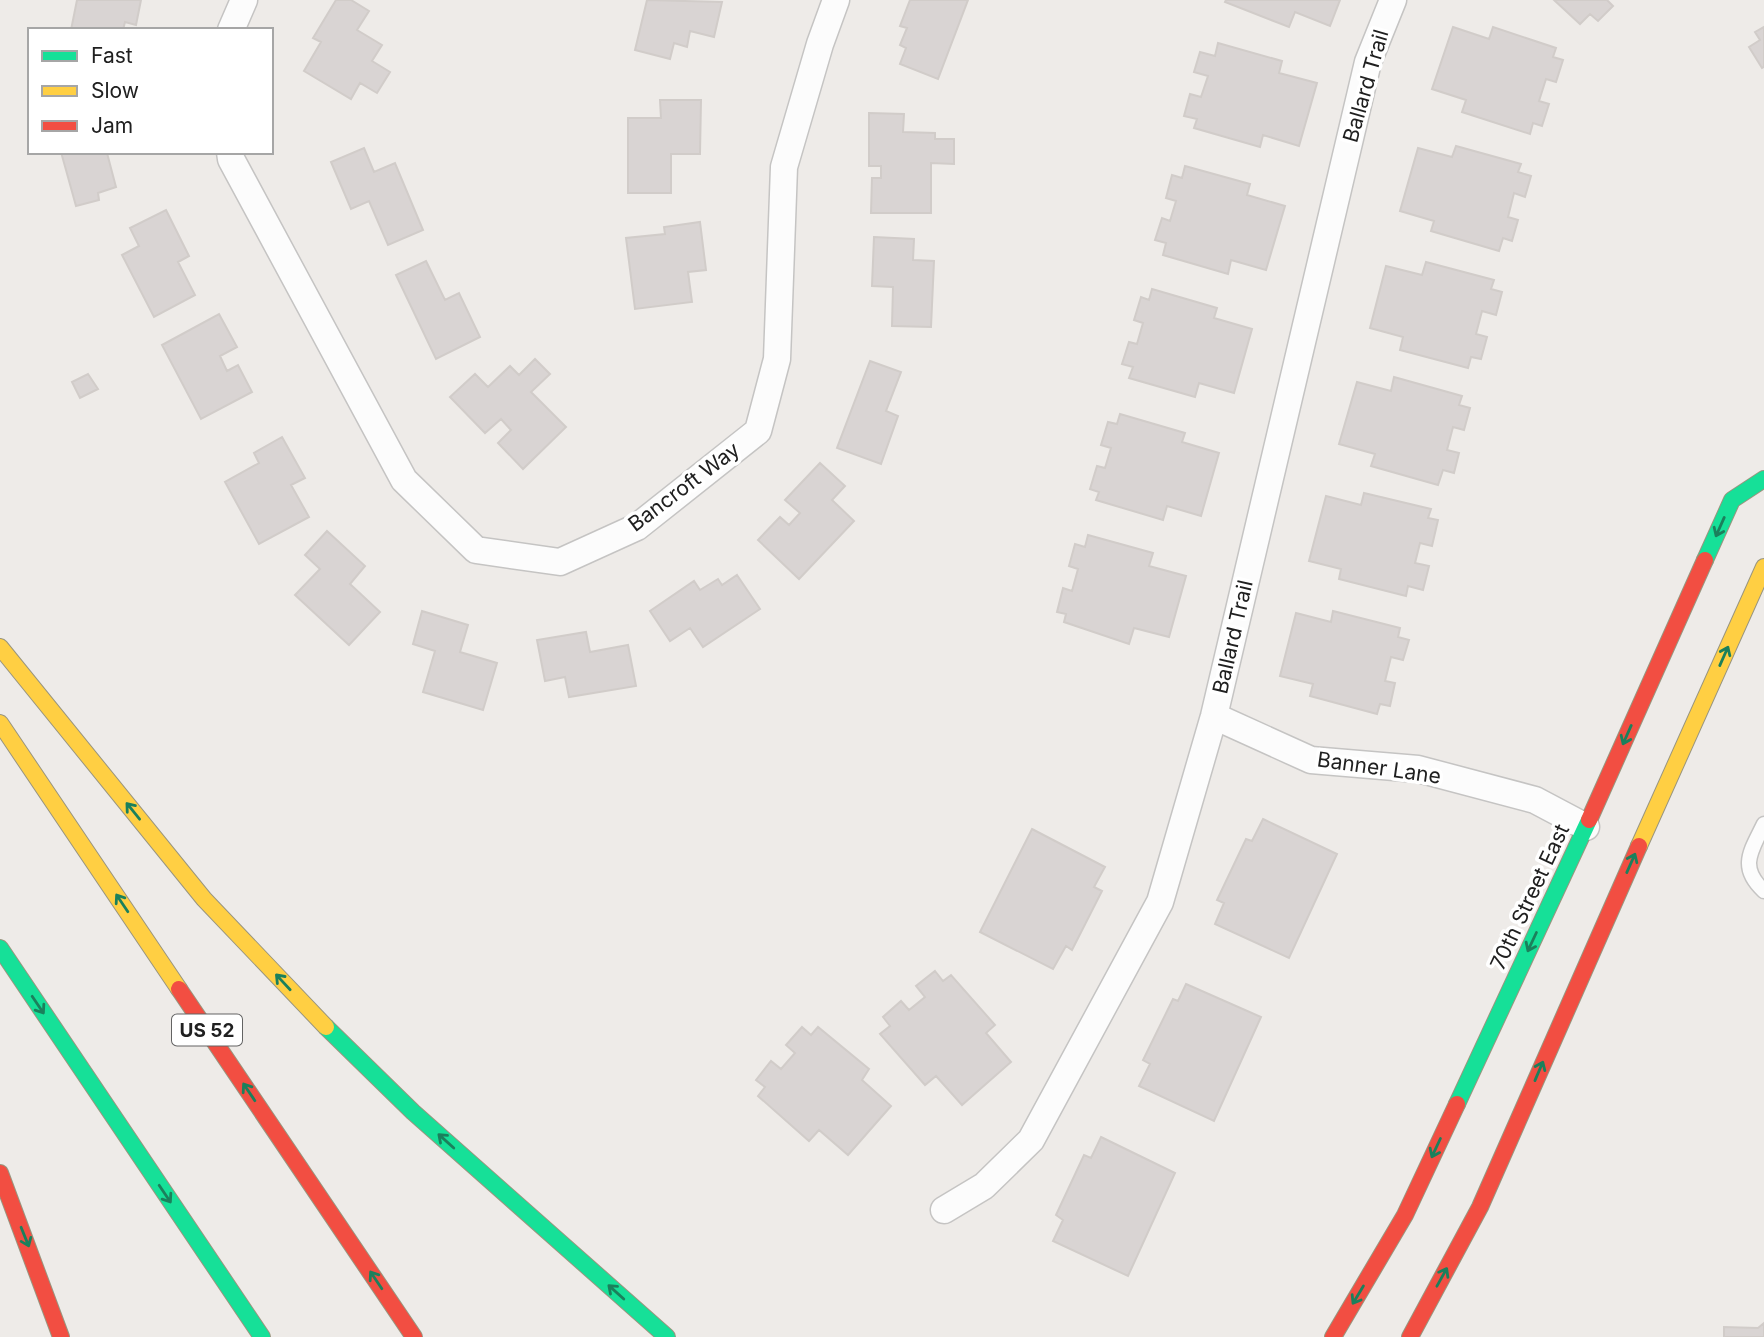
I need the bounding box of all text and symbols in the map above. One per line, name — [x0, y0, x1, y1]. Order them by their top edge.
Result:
street label: Ballard Trail — [1338, 27, 1394, 145]
legend — [28, 28, 273, 154]
text: Fast — [91, 43, 133, 68]
text: Slow — [91, 78, 139, 103]
text: Jam — [91, 113, 133, 138]
street label: Bancroft Way — [623, 437, 744, 537]
one-way arrow — [1713, 516, 1726, 538]
street label: Ballard Trail — [1207, 578, 1258, 696]
one-way arrow — [1718, 646, 1731, 667]
one-way arrow — [1620, 724, 1633, 745]
street label: Banner Lane — [1316, 746, 1443, 789]
one-way arrow — [125, 803, 141, 821]
street label: 70th Street East — [1485, 820, 1574, 974]
one-way arrow — [1625, 853, 1638, 875]
one-way arrow — [114, 894, 129, 913]
one-way arrow — [1525, 931, 1539, 952]
one-way arrow — [274, 974, 291, 991]
one-way arrow — [31, 995, 45, 1014]
road number: US 52 — [172, 1014, 242, 1046]
one-way arrow — [1533, 1061, 1546, 1083]
one-way arrow — [242, 1083, 256, 1102]
one-way arrow — [437, 1133, 455, 1149]
one-way arrow — [1429, 1137, 1442, 1158]
one-way arrow — [159, 1183, 173, 1203]
one-way arrow — [20, 1225, 33, 1247]
one-way arrow — [1436, 1267, 1449, 1288]
one-way arrow — [369, 1271, 383, 1291]
one-way arrow — [607, 1284, 625, 1300]
one-way arrow — [1351, 1285, 1365, 1305]

